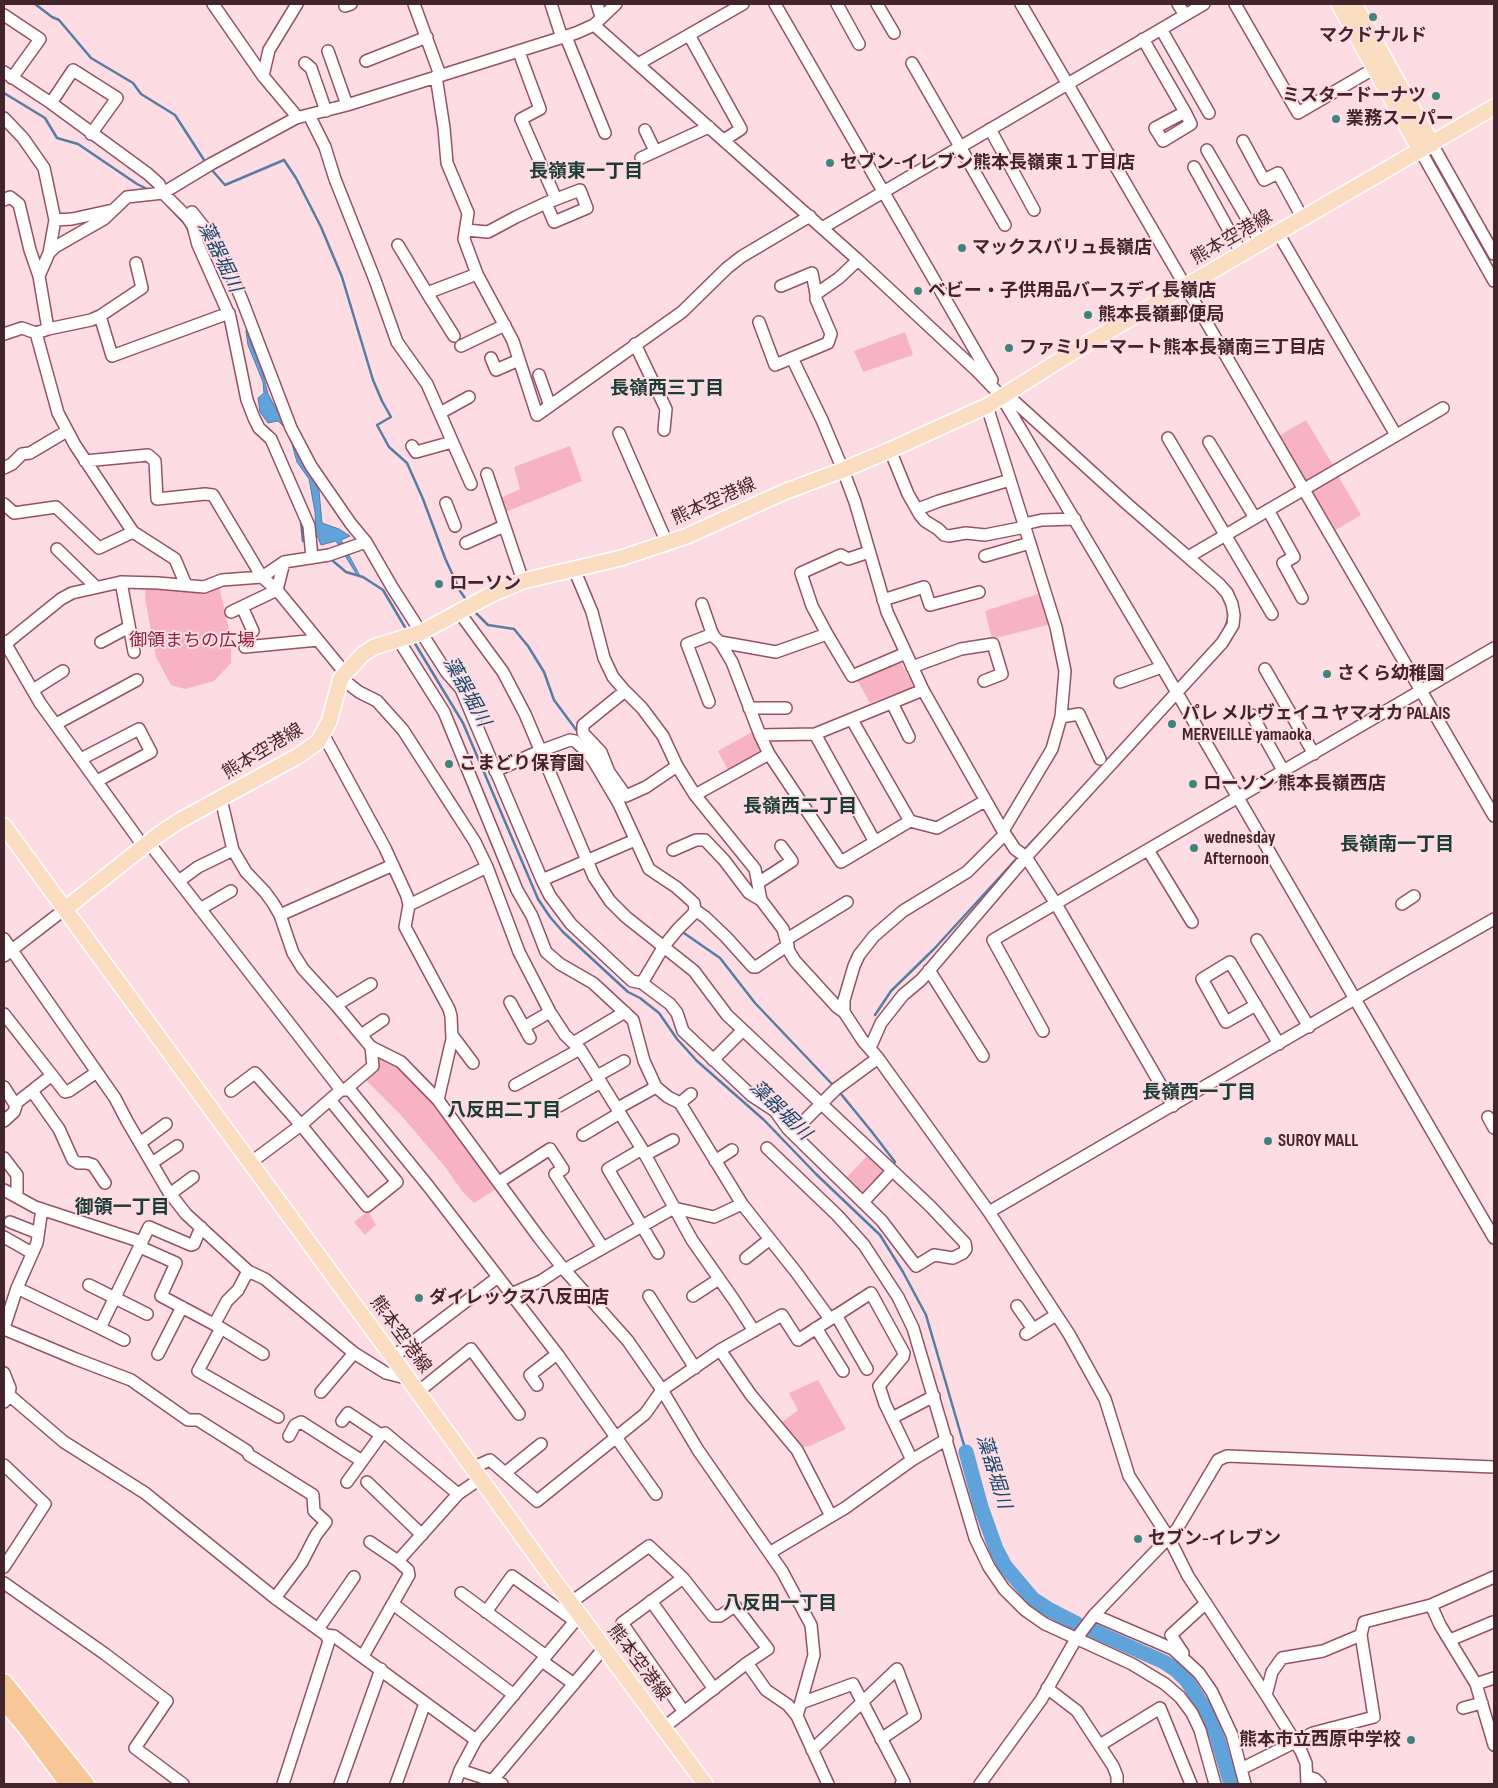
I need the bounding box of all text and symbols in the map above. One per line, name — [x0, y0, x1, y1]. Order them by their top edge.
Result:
marker: マクドナルド — [1367, 11, 1379, 23]
place label: マクドナルド — [1319, 25, 1427, 47]
place label: ミスタードーナツ — [1282, 85, 1426, 107]
marker: ミスタードーナツ — [1430, 90, 1442, 102]
place label: 業務スーパー — [1346, 108, 1454, 130]
marker: 業務スーパー — [1330, 113, 1342, 125]
place label: セブン-イレブン熊本長嶺東１丁目店 — [840, 152, 1135, 174]
marker: セブン-イレブン熊本長嶺東１丁目店 — [824, 157, 836, 169]
district label: 長嶺東一丁目 — [529, 161, 643, 183]
street label: 熊本空港線 — [1188, 206, 1276, 270]
water label: 藻器堀川 — [192, 218, 246, 296]
place label: マックスバリュ長嶺店 — [972, 237, 1152, 259]
marker: マックスバリュ長嶺店 — [956, 242, 968, 254]
place label: ベビー・子供用品バースデイ長嶺店 — [928, 280, 1216, 302]
marker: ベビー・子供用品バースデイ長嶺店 — [912, 285, 924, 297]
place label: 熊本長嶺郵便局 — [1098, 304, 1224, 326]
marker: 熊本長嶺郵便局 — [1082, 309, 1094, 321]
place label: ファミリーマート熊本長嶺南三丁目店 — [1019, 337, 1325, 359]
marker: ファミリーマート熊本長嶺南三丁目店 — [1003, 342, 1015, 354]
district label: 長嶺西三丁目 — [610, 378, 724, 400]
street label: 熊本空港線 — [668, 474, 760, 530]
place label: ローソン — [449, 573, 521, 595]
marker: ローソン — [433, 578, 445, 590]
park label: 御領まちの広場 — [129, 630, 255, 652]
water label: 藻器堀川 — [438, 653, 494, 731]
place label: さくら幼稚園 — [1337, 663, 1445, 685]
marker: さくら幼稚園 — [1321, 668, 1333, 680]
place label: パレ メルヴェイユ ヤマオカ PALAIS MERVEILLE yamaoka — [1182, 703, 1450, 746]
marker: パレ メルヴェイユ ヤマオカ PALAIS MERVEILLE yamaoka — [1166, 718, 1178, 730]
street label: 熊本空港線 — [219, 720, 307, 784]
place label: こまどり保育園 — [459, 753, 585, 775]
marker: こまどり保育園 — [443, 758, 455, 770]
place label: ローソン 熊本長嶺西店 — [1203, 773, 1386, 795]
marker: ローソン 熊本長嶺西店 — [1187, 778, 1199, 790]
district label: 長嶺西二丁目 — [743, 796, 857, 818]
place label: wednesday Afternoon — [1204, 827, 1275, 870]
district label: 長嶺南一丁目 — [1340, 834, 1454, 856]
marker: wednesday Afternoon — [1188, 842, 1200, 854]
water label: 藻器堀川 — [745, 1076, 815, 1146]
district label: 長嶺西一丁目 — [1142, 1082, 1256, 1104]
district label: 八反田二丁目 — [447, 1100, 561, 1122]
place label: SUROY MALL — [1278, 1130, 1358, 1152]
marker: SUROY MALL — [1262, 1135, 1274, 1147]
district label: 御領一丁目 — [75, 1197, 169, 1219]
place label: ダイレックス八反田店 — [429, 1287, 609, 1309]
street label: 熊本空港線 — [365, 1292, 435, 1378]
marker: ダイレックス八反田店 — [413, 1292, 425, 1304]
water label: 藻器堀川 — [971, 1432, 1015, 1512]
place label: セブン-イレブン — [1148, 1528, 1281, 1550]
marker: セブン-イレブン — [1132, 1533, 1144, 1545]
district label: 八反田一丁目 — [723, 1593, 837, 1615]
street label: 熊本空港線 — [602, 1621, 674, 1705]
place label: 熊本市立西原中学校 — [1239, 1729, 1401, 1751]
marker: 熊本市立西原中学校 — [1405, 1734, 1417, 1746]

